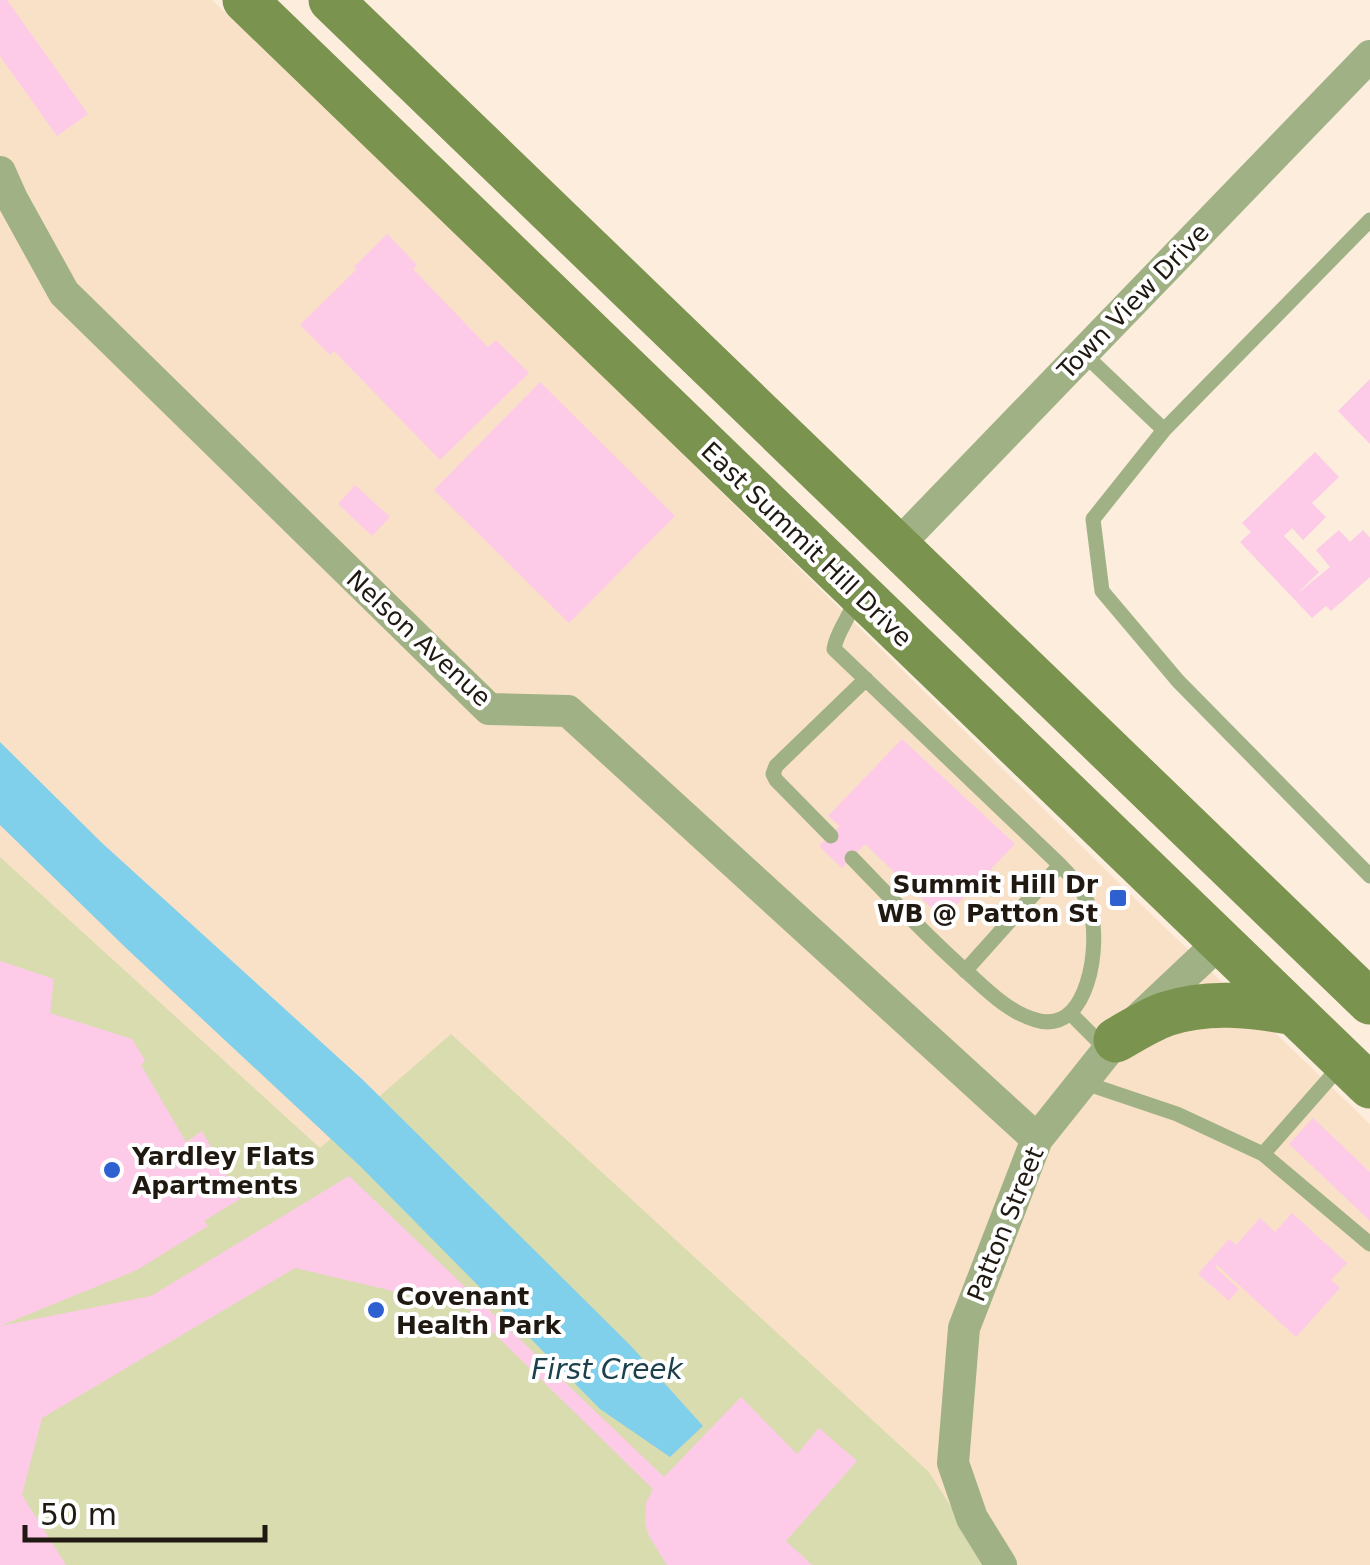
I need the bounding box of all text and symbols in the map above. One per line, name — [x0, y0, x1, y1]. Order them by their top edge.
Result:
street label: Town View Drive — [1051, 218, 1215, 386]
street label: East Summit Hill Drive — [695, 436, 918, 652]
street label: Nelson Avenue — [341, 564, 497, 712]
place label: Summit Hill Dr WB @ Patton St — [877, 870, 1099, 928]
marker: Summit Hill Dr WB @ Patton St — [1107, 887, 1129, 909]
place label: Yardley Flats Apartments — [131, 1142, 315, 1200]
street label: Patton Street — [961, 1143, 1050, 1306]
marker: Yardley Flats Apartments — [101, 1159, 123, 1181]
place label: Covenant Health Park — [396, 1282, 563, 1340]
marker: Covenant Health Park — [365, 1299, 387, 1321]
water label: First Creek — [531, 1353, 685, 1386]
scale bar — [25, 1480, 265, 1542]
text: 50 m — [40, 1497, 117, 1532]

